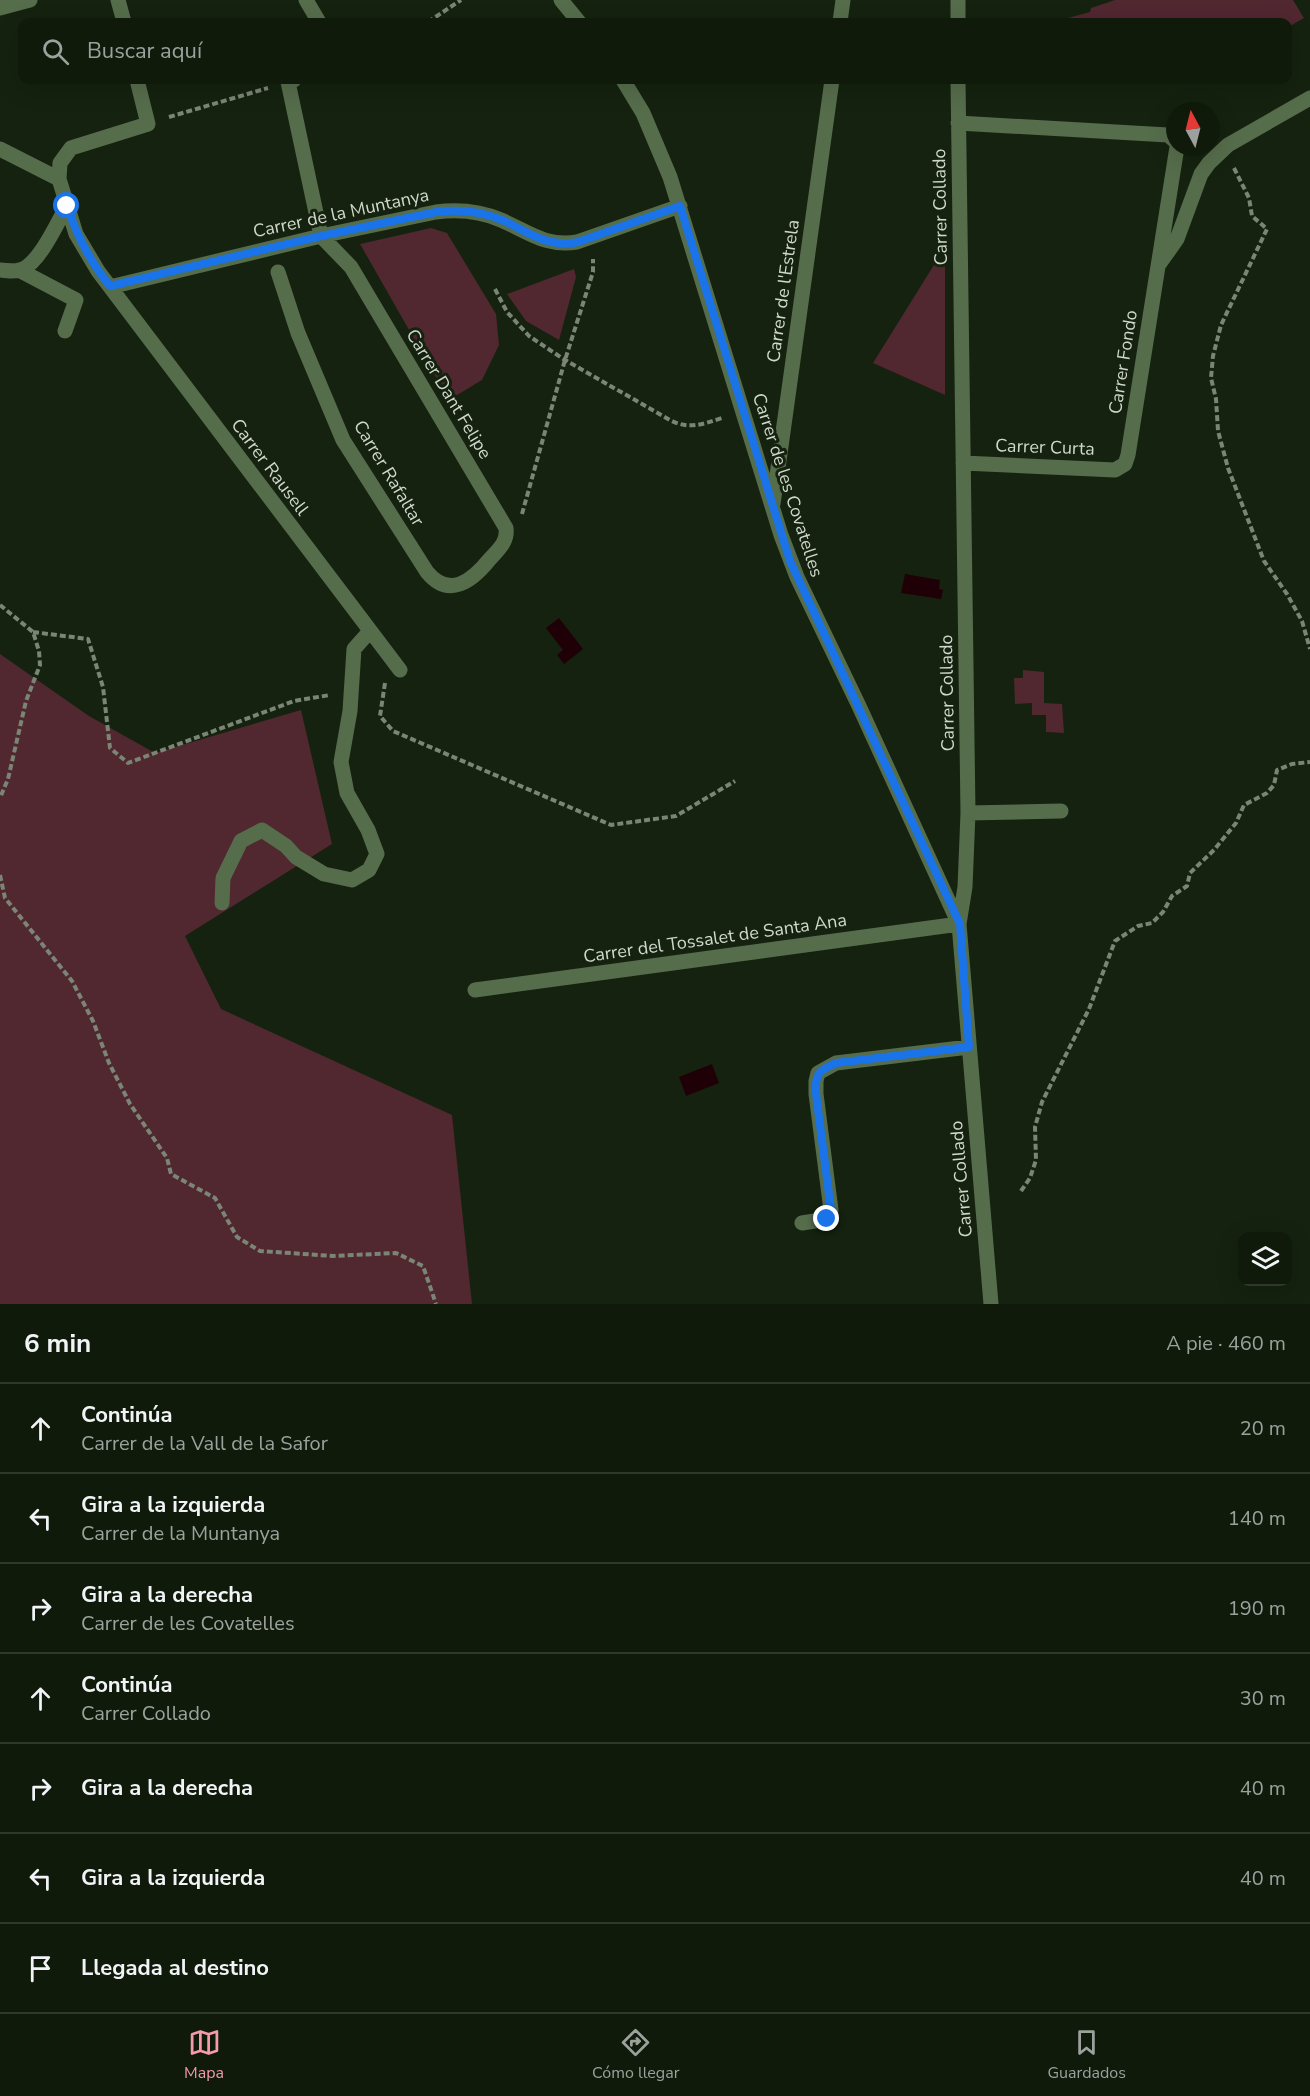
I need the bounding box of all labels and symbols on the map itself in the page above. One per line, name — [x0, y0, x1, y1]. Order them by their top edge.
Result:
north arrow — [1166, 102, 1220, 156]
street label: Carrer Collado — [927, 148, 953, 266]
street label: Carrer de la Muntanya — [251, 183, 431, 243]
route start — [53, 192, 79, 218]
street label: Carrer de l'Estrela — [761, 218, 805, 364]
street label: Carrer Fondo — [1103, 308, 1143, 416]
street label: Carrer Dant Felipe — [401, 325, 497, 463]
street label: Carrer de les Covatelles — [747, 390, 829, 580]
street label: Carrer Rausell — [226, 414, 315, 521]
street label: Carrer Rafaltar — [348, 416, 430, 531]
street label: Carrer Curta — [995, 433, 1095, 461]
street label: Carrer Collado — [934, 634, 960, 752]
street label: Carrer del Tossalet de Santa Ana — [582, 908, 848, 968]
street label: Carrer Collado — [944, 1120, 978, 1238]
route end — [813, 1205, 839, 1231]

